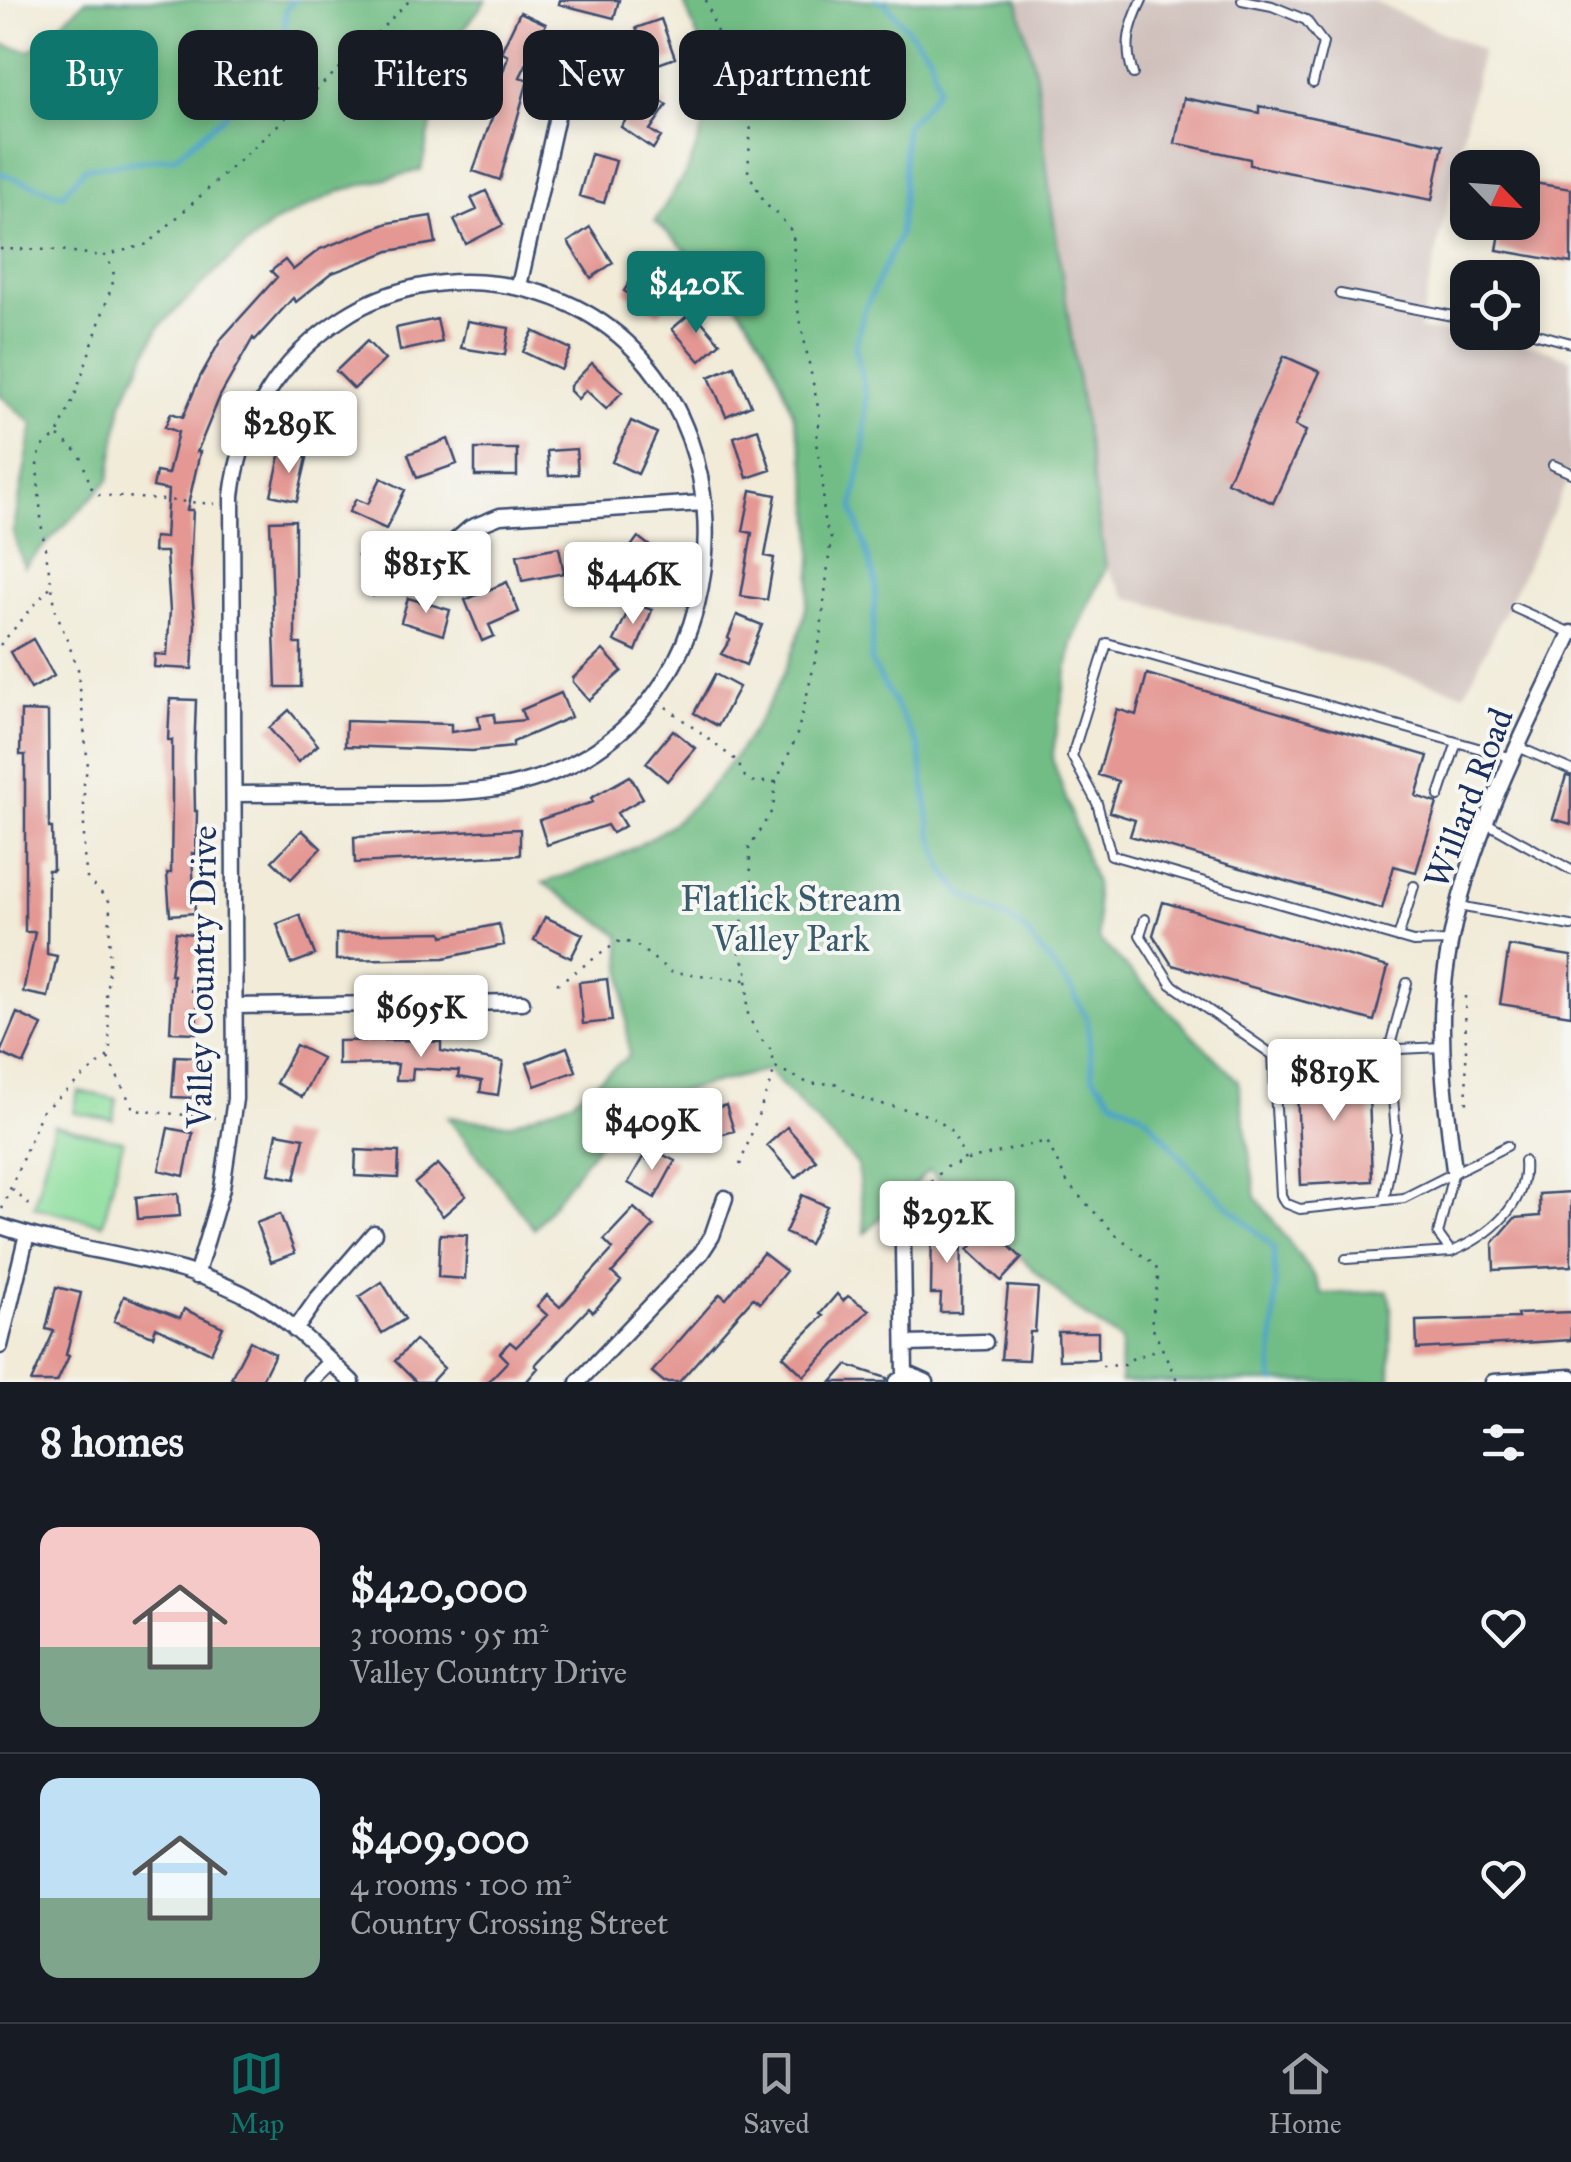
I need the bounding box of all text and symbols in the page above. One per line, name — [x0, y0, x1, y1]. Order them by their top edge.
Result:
chip: Buy — [30, 30, 158, 120]
chip: Rent — [178, 30, 318, 120]
chip: Filters — [338, 30, 503, 120]
chip: New — [523, 30, 659, 120]
chip: Apartment — [679, 30, 906, 120]
north arrow — [1450, 150, 1540, 240]
map controls — [1450, 150, 1540, 350]
pin: $420K — [626, 251, 766, 336]
button: locate — [1450, 260, 1540, 350]
text: $420K — [649, 264, 743, 303]
pin: $289K — [219, 391, 359, 476]
text: $289K — [243, 404, 335, 443]
pin: $815K — [356, 531, 496, 616]
pin: $446K — [563, 542, 703, 627]
text: $815K — [383, 544, 469, 583]
text: $446K — [586, 555, 680, 594]
street label: Willard Road — [1415, 702, 1523, 894]
street label: Valley Country Drive — [178, 825, 226, 1130]
park label: Flatlick Stream Valley Park — [680, 878, 902, 961]
pin: $695K — [351, 975, 491, 1060]
text: $695K — [376, 988, 466, 1027]
pin: $819K — [1264, 1039, 1404, 1124]
text: $819K — [1290, 1052, 1378, 1091]
pin: $409K — [582, 1088, 722, 1173]
text: $409K — [604, 1101, 700, 1140]
pin: $292K — [877, 1181, 1017, 1266]
text: $292K — [902, 1194, 992, 1233]
icon: filters — [1476, 1415, 1531, 1470]
text: 8 homes — [40, 1416, 184, 1468]
text: $420,000 — [350, 1562, 528, 1614]
icon: home — [120, 1567, 240, 1687]
icon: heart — [1476, 1600, 1531, 1655]
text: 3 rooms · 95 m² — [350, 1614, 549, 1653]
text: Valley Country Drive — [350, 1653, 627, 1692]
text: $409,000 — [350, 1813, 530, 1865]
icon: home — [120, 1818, 240, 1938]
icon: heart — [1476, 1851, 1531, 1906]
text: 4 rooms · 100 m² — [350, 1865, 571, 1904]
text: Country Crossing Street — [350, 1904, 668, 1943]
tab: Map — [229, 2046, 284, 2141]
tab: Saved — [743, 2046, 810, 2141]
tab: Home — [1268, 2046, 1342, 2141]

